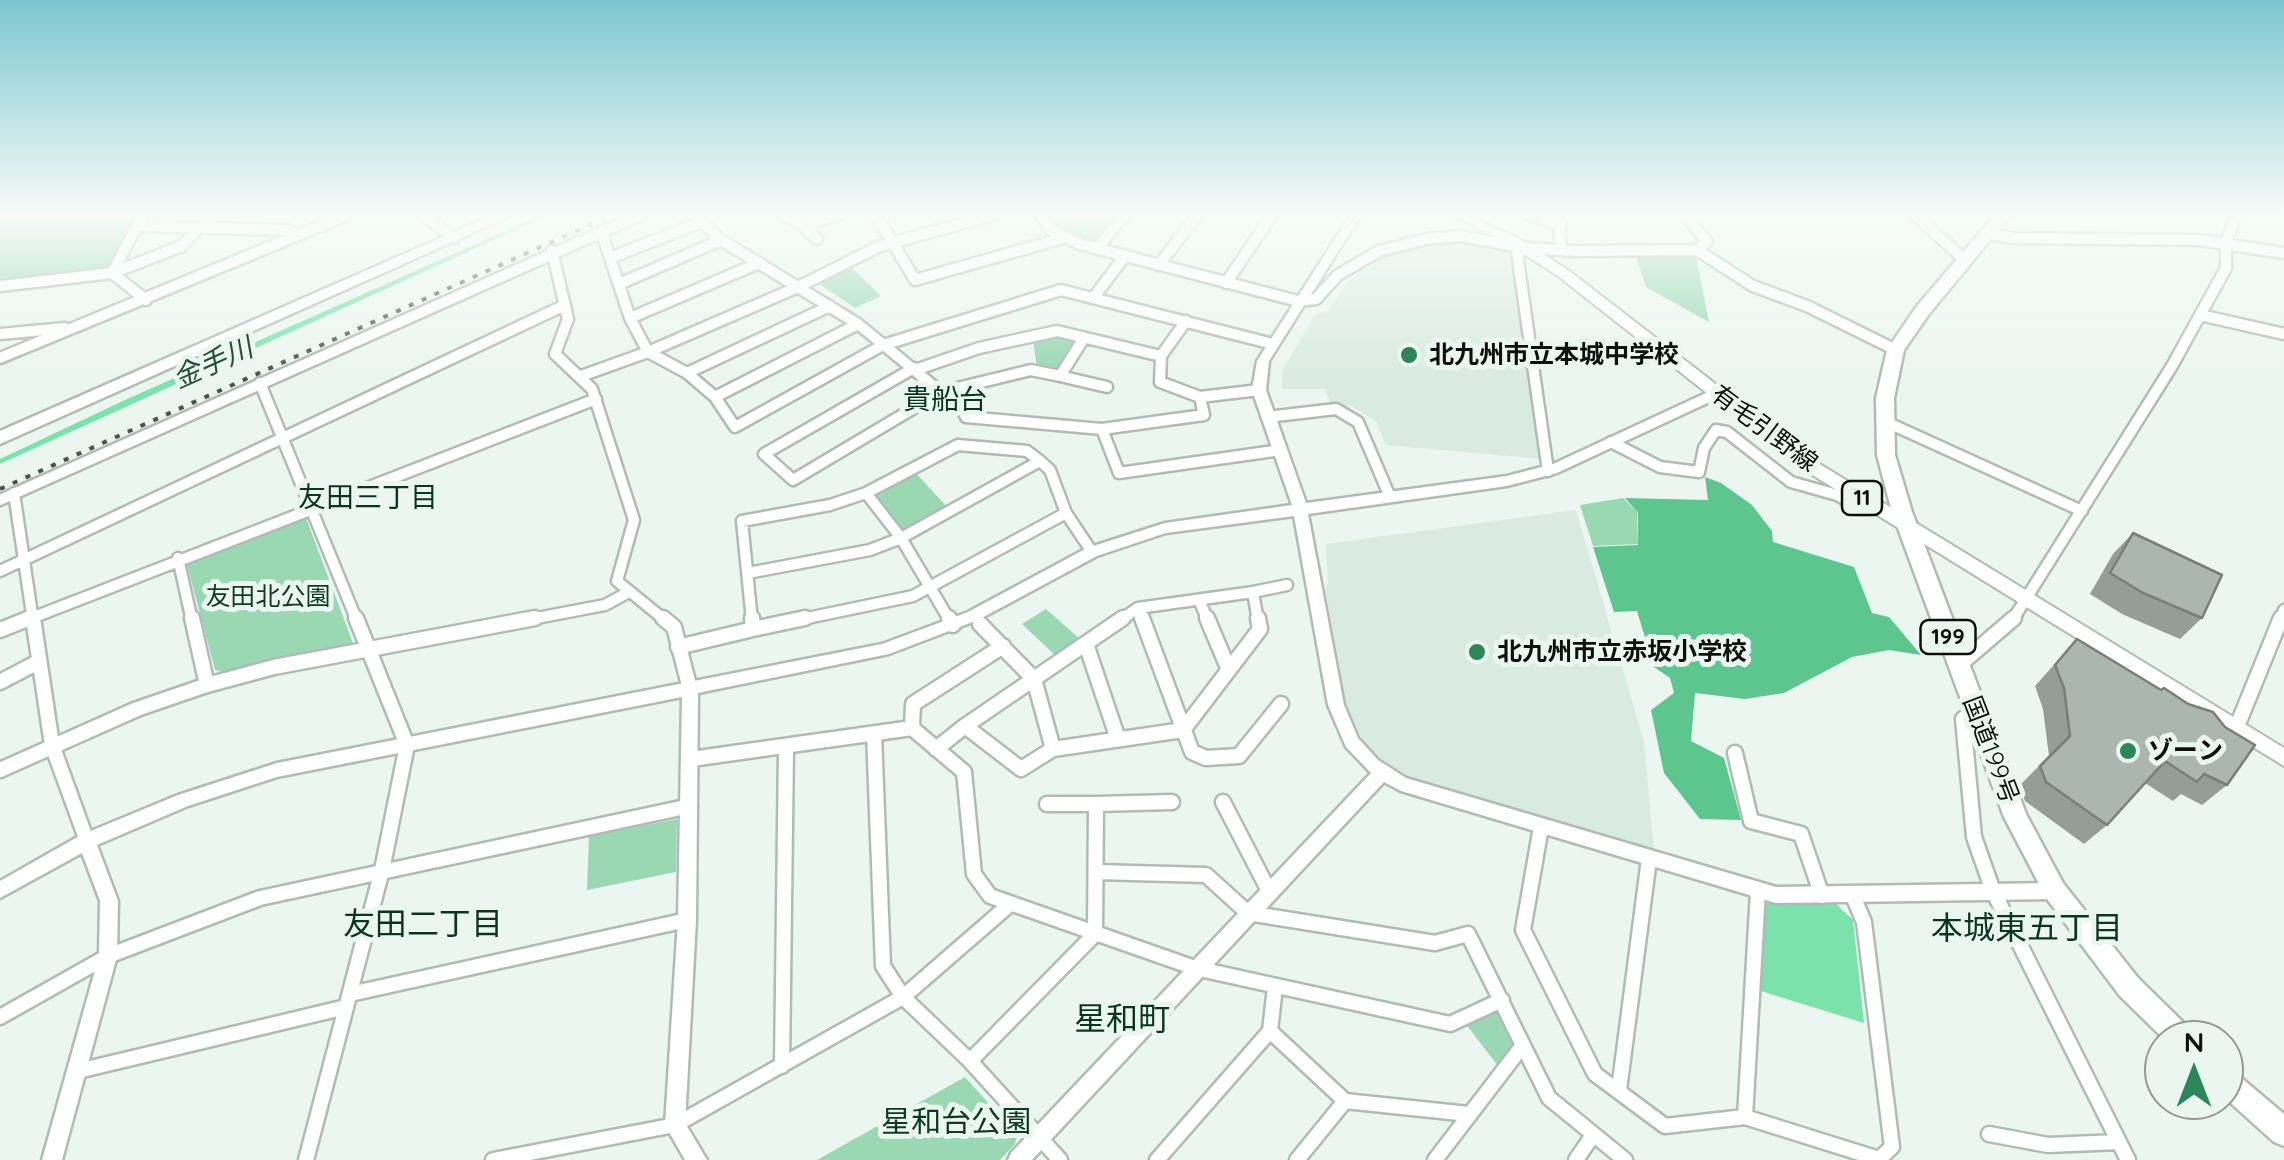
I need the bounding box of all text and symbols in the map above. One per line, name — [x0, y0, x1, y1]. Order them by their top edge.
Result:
water label: 金手川 — [168, 332, 258, 396]
place label: 北九州市立本城中学校 — [1429, 340, 1679, 370]
marker: 北九州市立本城中学校 — [1398, 344, 1420, 366]
street label: 有毛引野線 — [1705, 379, 1823, 479]
district label: 貴船台 — [903, 384, 987, 418]
road number: 11 — [1842, 481, 1882, 515]
district label: 友田三丁目 — [298, 482, 438, 516]
park label: 友田北公園 — [206, 582, 330, 612]
road number: 199 — [1920, 620, 1976, 654]
place label: 北九州市立赤坂小学校 — [1497, 637, 1747, 667]
marker: 北九州市立赤坂小学校 — [1466, 641, 1488, 663]
street label: 国道199号 — [1956, 692, 2024, 808]
place label: ゾーン — [2148, 736, 2223, 766]
marker: ゾーン — [2117, 740, 2139, 762]
district label: 友田二丁目 — [343, 906, 503, 944]
district label: 本城東五丁目 — [1931, 910, 2123, 948]
district label: 星和町 — [1074, 1001, 1170, 1039]
north arrow — [2144, 1020, 2244, 1120]
text: N — [2184, 1024, 2204, 1059]
park label: 星和台公園 — [881, 1105, 1031, 1141]

